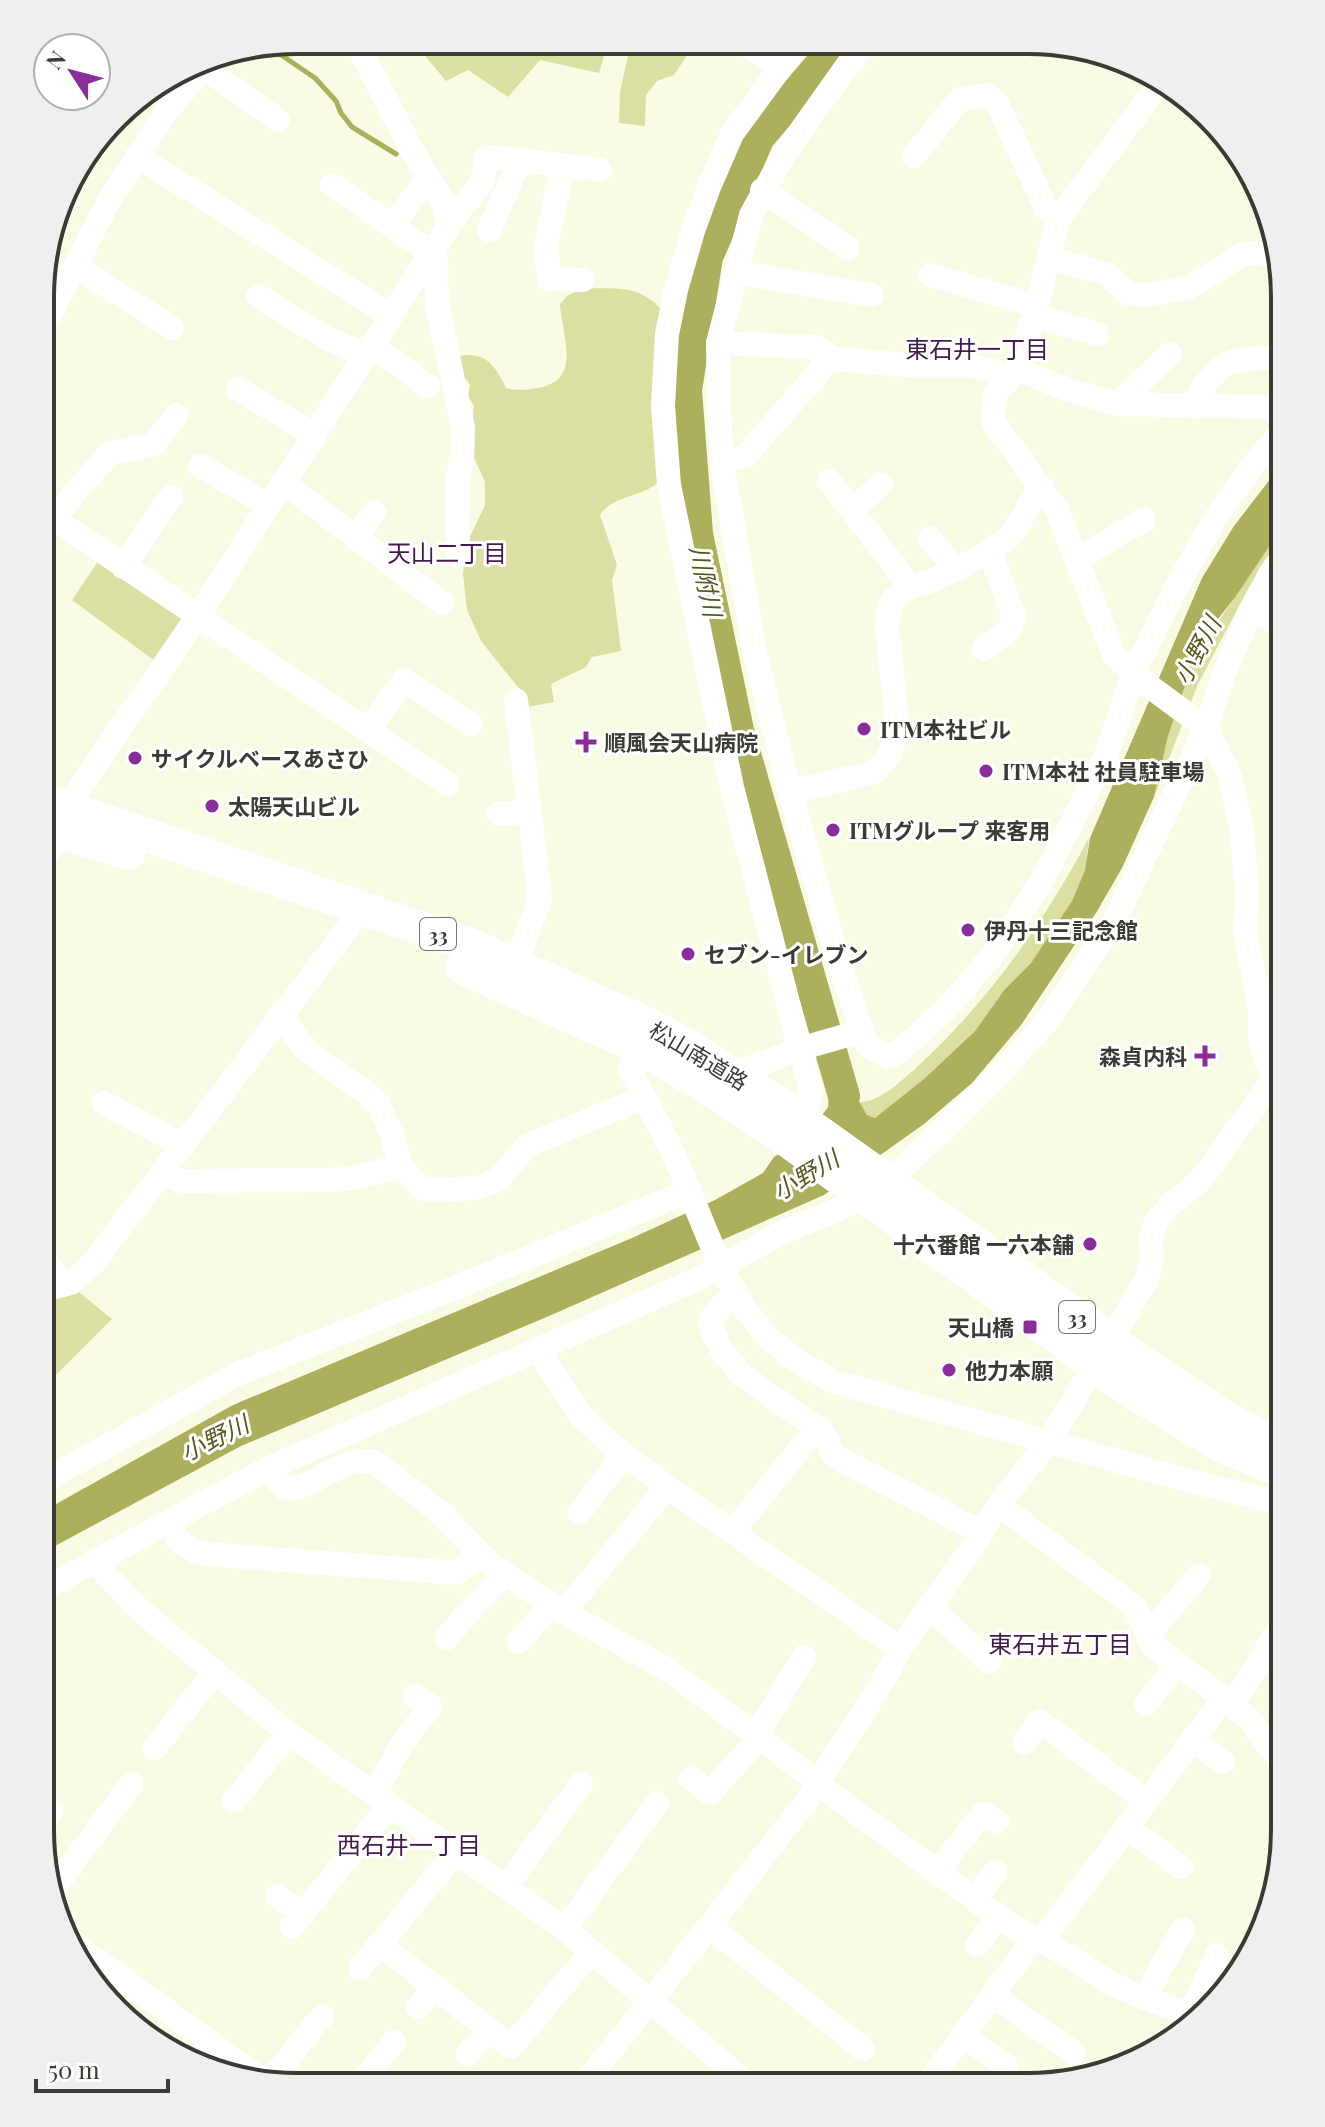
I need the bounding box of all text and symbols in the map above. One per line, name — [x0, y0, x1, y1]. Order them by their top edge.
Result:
north arrow — [32, 32, 112, 112]
text: N — [38, 44, 72, 75]
district label: 東石井一丁目 — [905, 332, 1049, 364]
district label: 天山二丁目 — [387, 536, 507, 568]
water label: 川附川 — [684, 542, 731, 622]
water label: 小野川 — [1165, 608, 1228, 689]
place label: ITM本社ビル — [880, 714, 1011, 744]
marker: ITM本社ビル — [855, 720, 873, 738]
place label: 順風会天山病院 — [604, 727, 758, 757]
marker: 順風会天山病院 — [575, 731, 597, 753]
place label: サイクルベースあさひ — [151, 743, 369, 773]
marker: サイクルベースあさひ — [126, 749, 144, 767]
place label: ITM本社 社員駐車場 — [1002, 756, 1205, 786]
marker: ITM本社 社員駐車場 — [977, 762, 995, 780]
place label: 太陽天山ビル — [228, 791, 360, 821]
marker: 太陽天山ビル — [203, 797, 221, 815]
place label: ITMグループ 来客用 — [849, 815, 1050, 845]
marker: ITMグループ 来客用 — [824, 821, 842, 839]
place label: 伊丹十三記念館 — [984, 915, 1138, 945]
road number: 33 — [420, 918, 456, 950]
marker: 伊丹十三記念館 — [959, 921, 977, 939]
place label: セブン-イレブン — [704, 939, 869, 969]
marker: セブン-イレブン — [679, 945, 697, 963]
street label: 松山南道路 — [644, 1014, 754, 1096]
place label: 森貞内科 — [1099, 1041, 1187, 1071]
marker: 森貞内科 — [1194, 1045, 1216, 1067]
water label: 小野川 — [766, 1140, 847, 1206]
place label: 十六番館 一六本舗 — [893, 1229, 1074, 1259]
marker: 十六番館 一六本舗 — [1081, 1235, 1099, 1253]
road number: 33 — [1059, 1301, 1095, 1333]
place label: 天山橋 — [948, 1312, 1014, 1342]
marker: 天山橋 — [1021, 1318, 1039, 1336]
place label: 他力本願 — [965, 1355, 1054, 1385]
marker: 他力本願 — [940, 1361, 958, 1379]
water label: 小野川 — [175, 1406, 256, 1467]
district label: 東石井五丁目 — [988, 1627, 1132, 1659]
district label: 西石井一丁目 — [337, 1828, 481, 1860]
scale bar — [36, 2043, 168, 2093]
text: 50 m — [48, 2053, 100, 2085]

